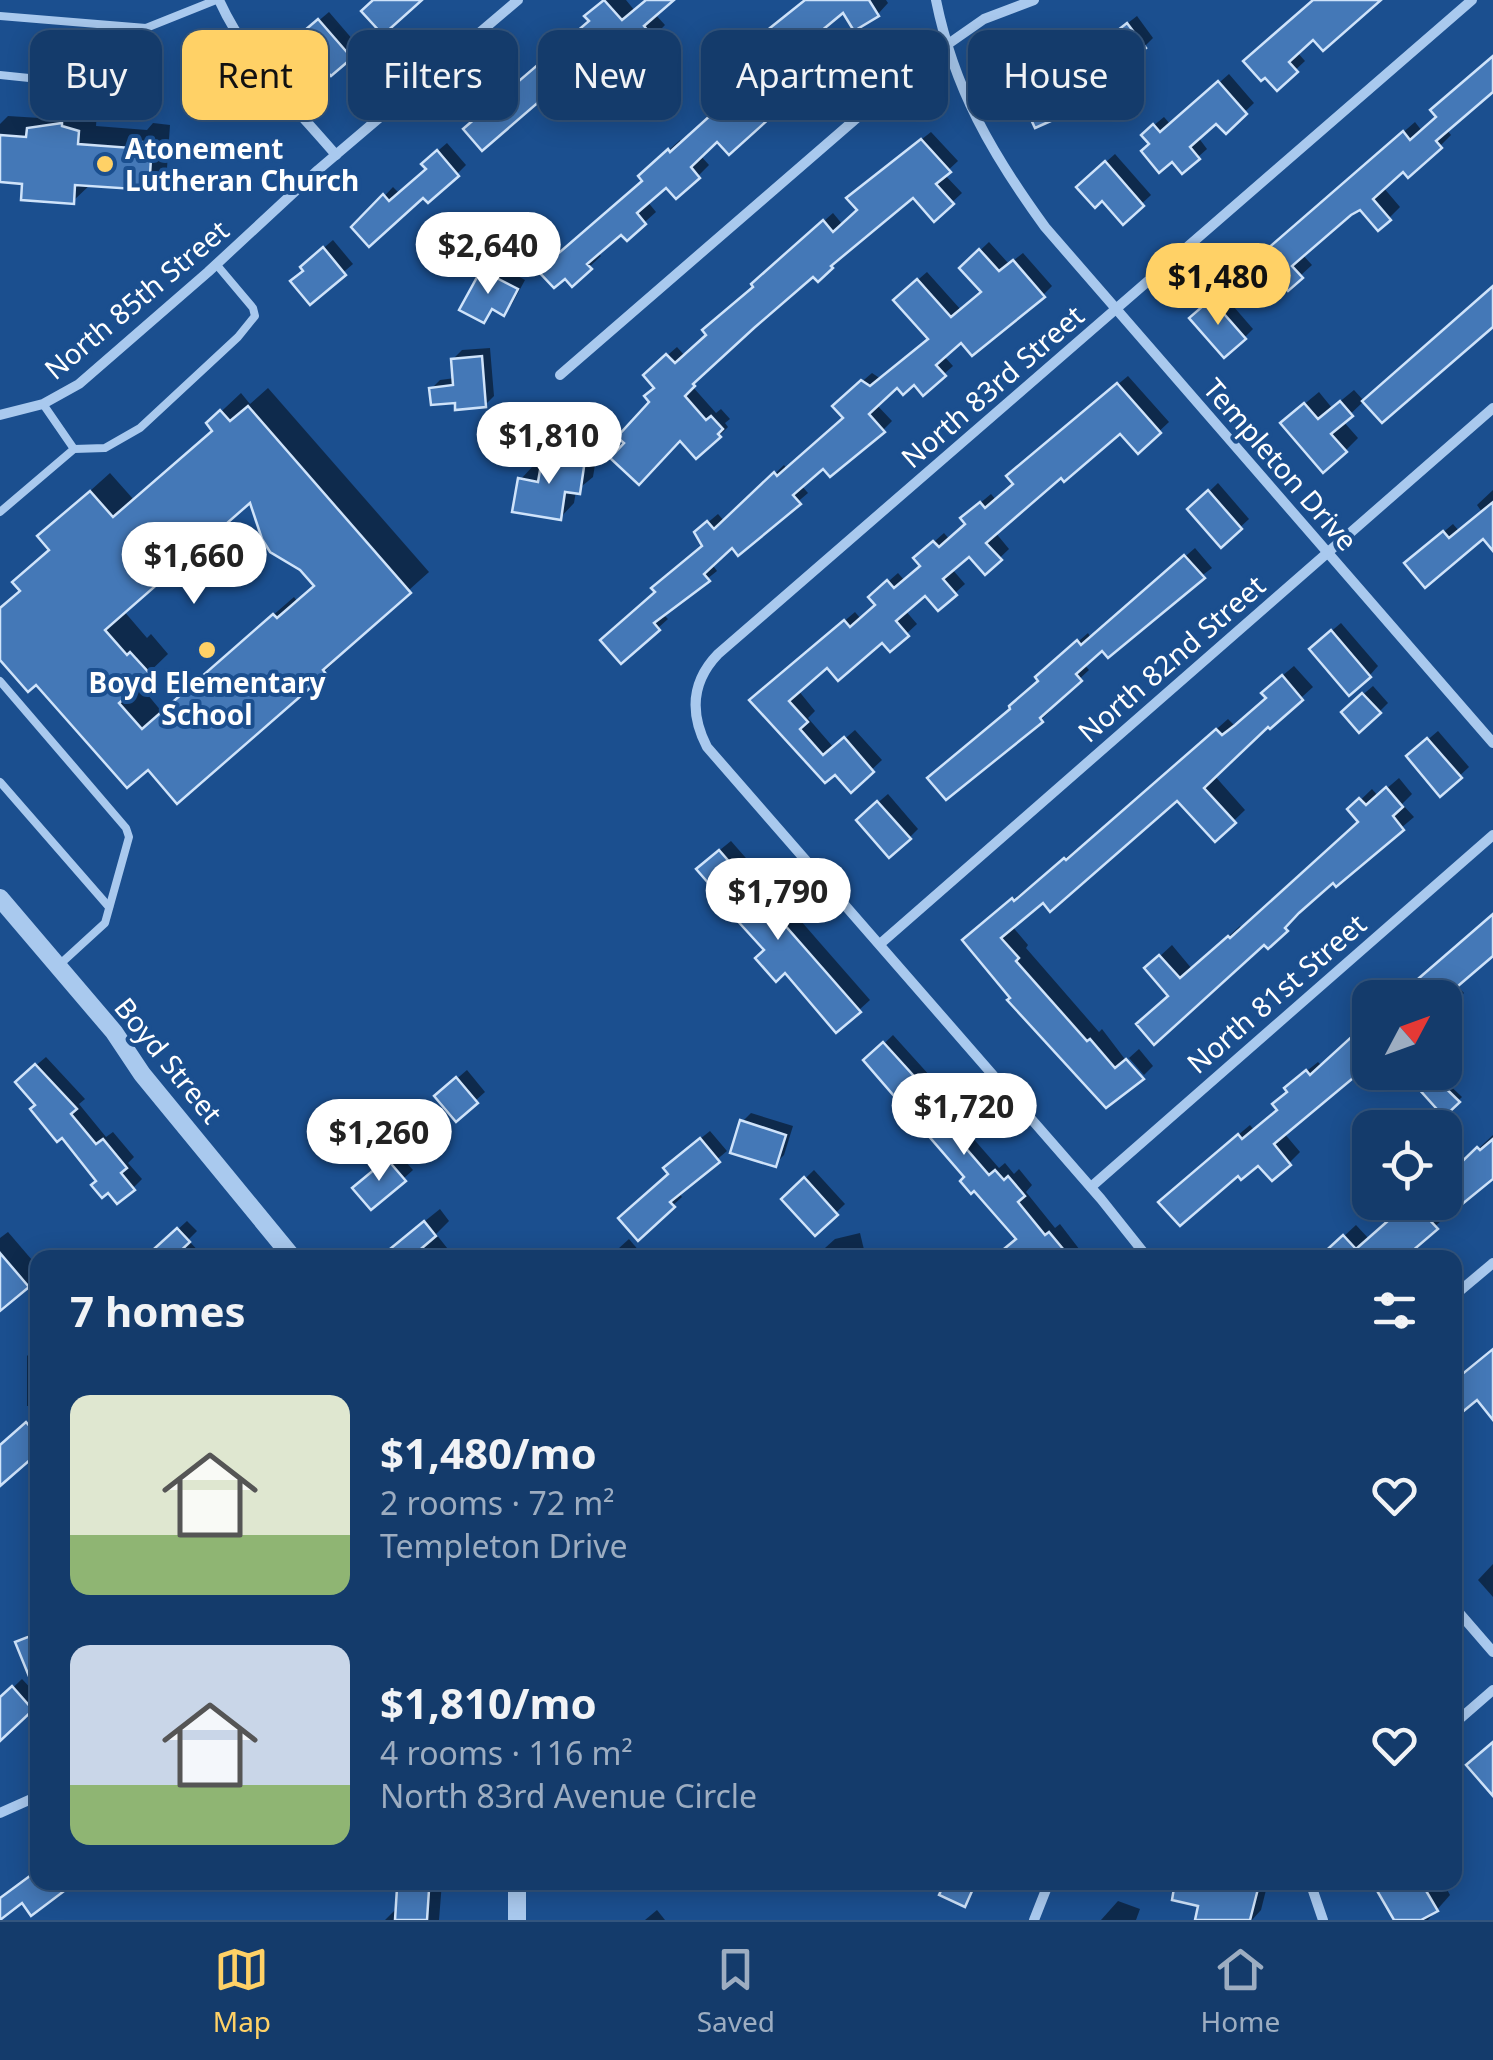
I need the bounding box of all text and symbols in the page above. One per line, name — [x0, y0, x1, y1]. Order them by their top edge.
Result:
chip: Buy — [30, 30, 162, 120]
chip: Rent — [182, 30, 328, 120]
chip: Filters — [348, 30, 518, 120]
chip: New — [538, 30, 681, 120]
chip: Apartment — [701, 30, 948, 120]
chip: House — [968, 30, 1144, 120]
place label: Atonement Lutheran Church — [125, 129, 359, 199]
marker: Atonement Lutheran Church — [94, 153, 116, 175]
street label: North 85th Street — [36, 211, 236, 387]
pin: $2,640 — [407, 212, 569, 297]
text: $2,640 — [438, 223, 538, 266]
pin: $1,480 — [1137, 243, 1299, 328]
text: $1,480 — [1168, 254, 1268, 297]
street label: North 83rd Street — [893, 296, 1091, 476]
street label: Templeton Drive — [1196, 370, 1366, 558]
pin: $1,810 — [468, 402, 630, 487]
text: $1,810 — [499, 413, 599, 456]
pin: $1,660 — [113, 522, 275, 607]
text: $1,660 — [144, 533, 244, 576]
street label: North 82nd Street — [1069, 566, 1273, 750]
marker: Boyd Elementary School — [196, 639, 218, 661]
place label: Boyd Elementary School — [89, 663, 325, 733]
pin: $1,790 — [697, 858, 859, 943]
text: $1,790 — [728, 869, 828, 912]
street label: North 81st Street — [1178, 905, 1374, 1081]
north arrow — [1352, 980, 1462, 1090]
map controls — [1352, 980, 1462, 1220]
street label: Boyd Street — [107, 989, 231, 1131]
pin: $1,720 — [883, 1073, 1045, 1158]
text: $1,720 — [914, 1084, 1014, 1127]
pin: $1,260 — [298, 1099, 460, 1184]
text: $1,260 — [329, 1110, 429, 1153]
button: locate — [1352, 1110, 1462, 1220]
text: 7 homes — [70, 1282, 246, 1339]
icon: filters — [1367, 1283, 1422, 1338]
text: $1,480/mo — [380, 1424, 597, 1481]
icon: home — [150, 1435, 270, 1555]
icon: heart — [1367, 1468, 1422, 1523]
text: 2 rooms · 72 m² — [380, 1481, 614, 1524]
text: Templeton Drive — [380, 1524, 628, 1567]
text: $1,810/mo — [380, 1674, 597, 1731]
icon: home — [150, 1685, 270, 1805]
icon: heart — [1367, 1718, 1422, 1773]
text: 4 rooms · 116 m² — [380, 1731, 633, 1774]
text: North 83rd Avenue Circle — [380, 1774, 757, 1817]
tab: Map — [213, 1942, 271, 2040]
tab: Saved — [697, 1942, 775, 2040]
tab: Home — [1201, 1942, 1280, 2040]

